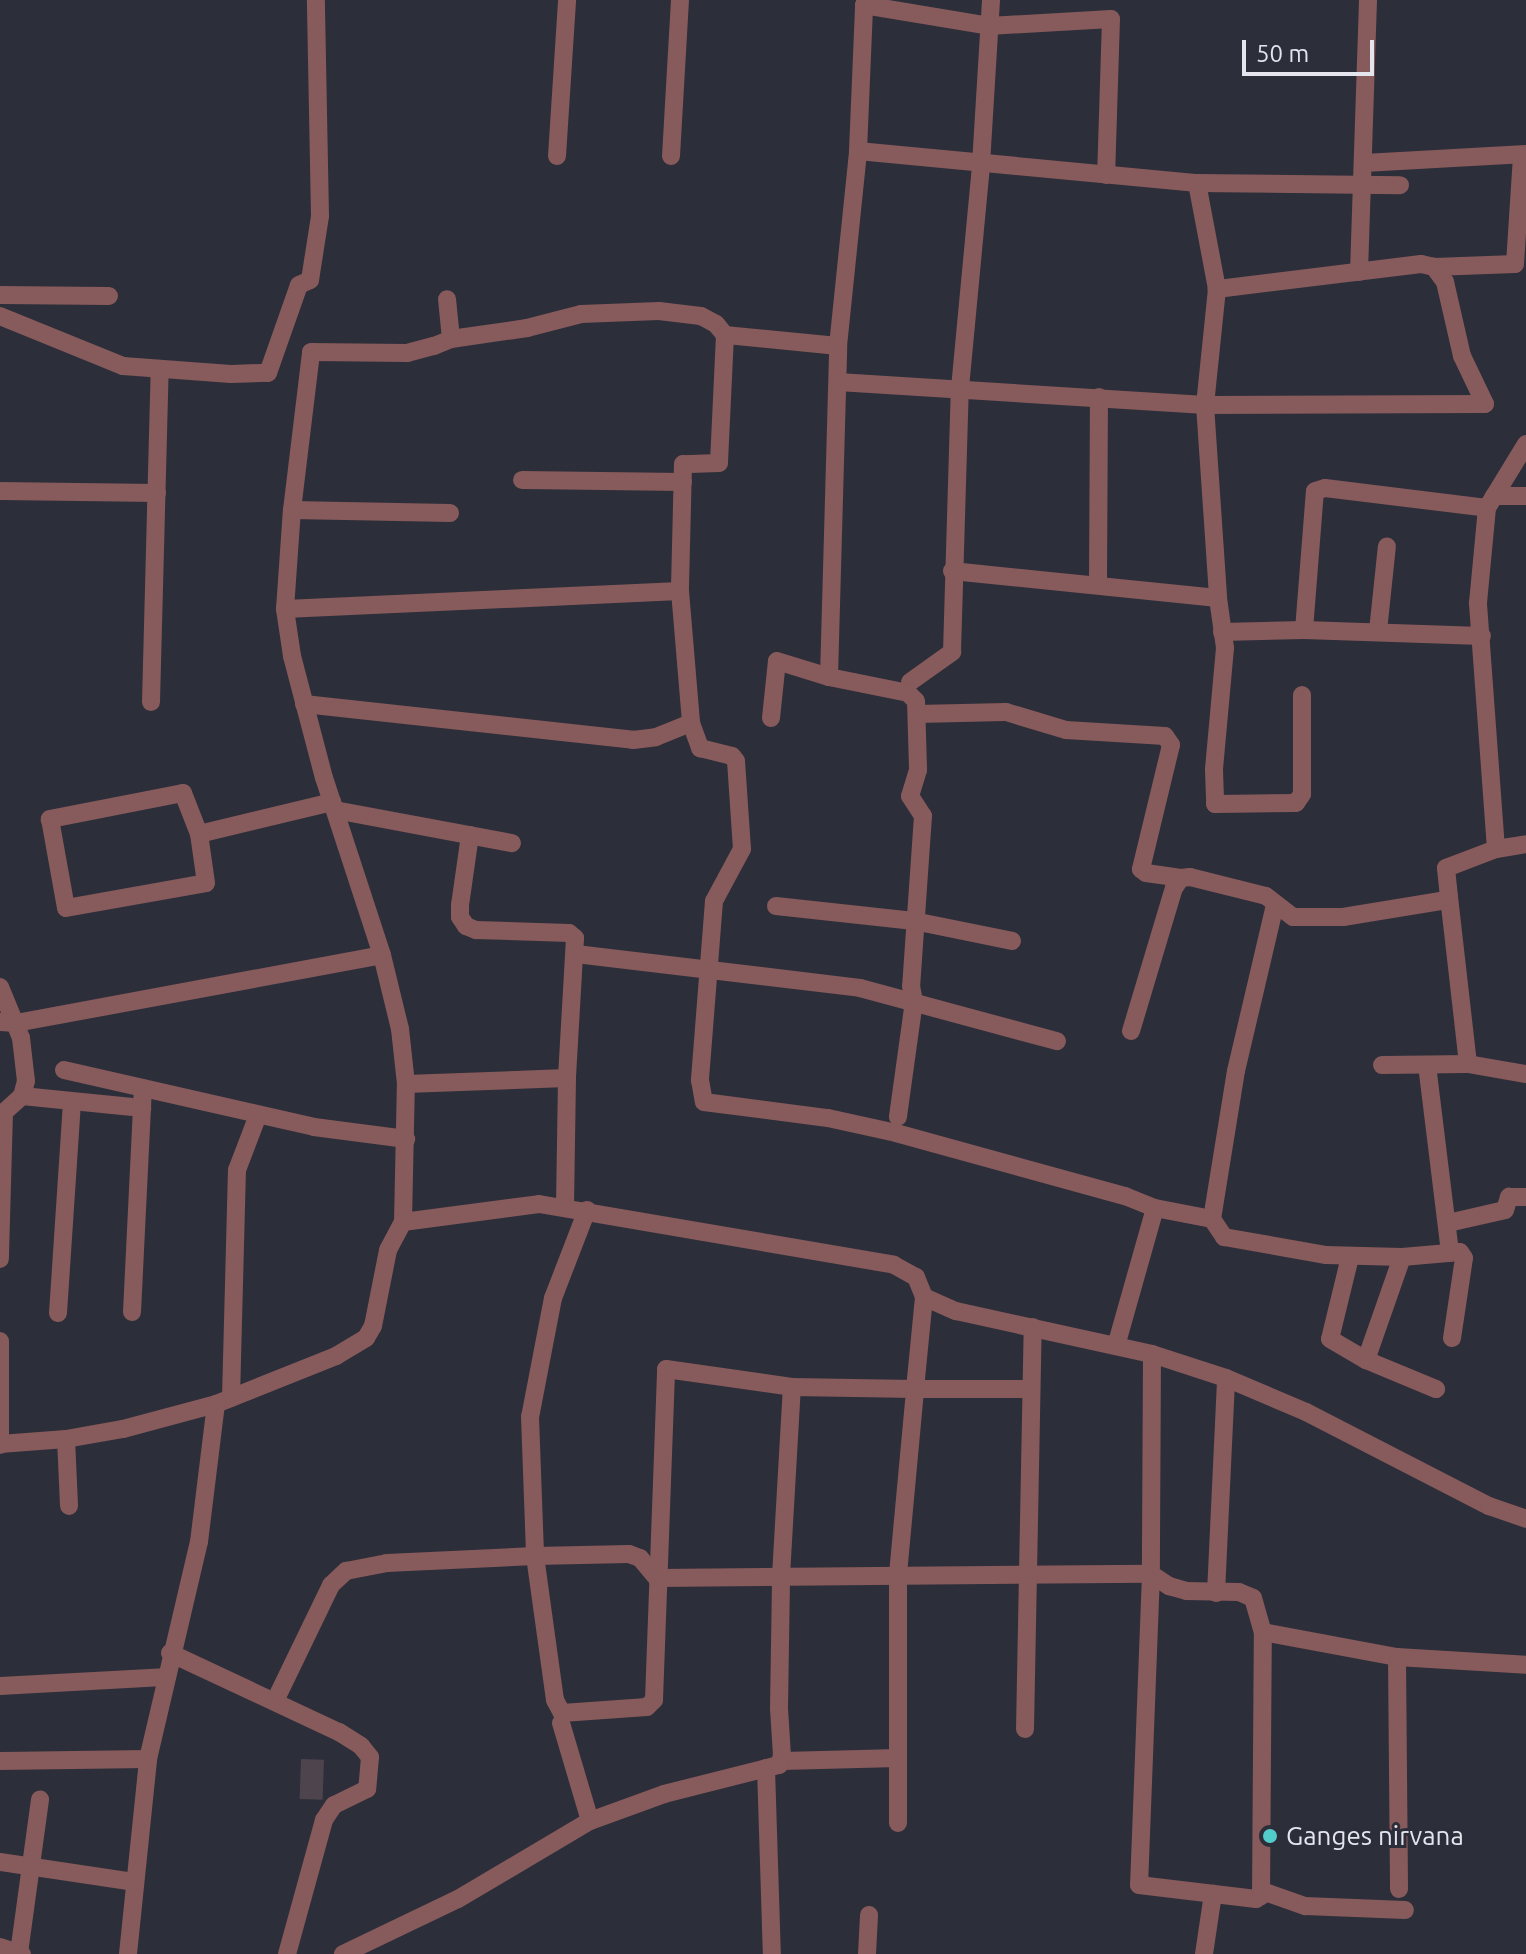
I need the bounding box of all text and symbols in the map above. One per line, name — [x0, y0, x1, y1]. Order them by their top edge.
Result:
scale bar — [1246, 24, 1378, 74]
text: 50 m — [1256, 40, 1309, 67]
place label: Ganges nirvana — [1286, 1820, 1464, 1852]
marker: Ganges nirvana — [1261, 1827, 1279, 1845]

